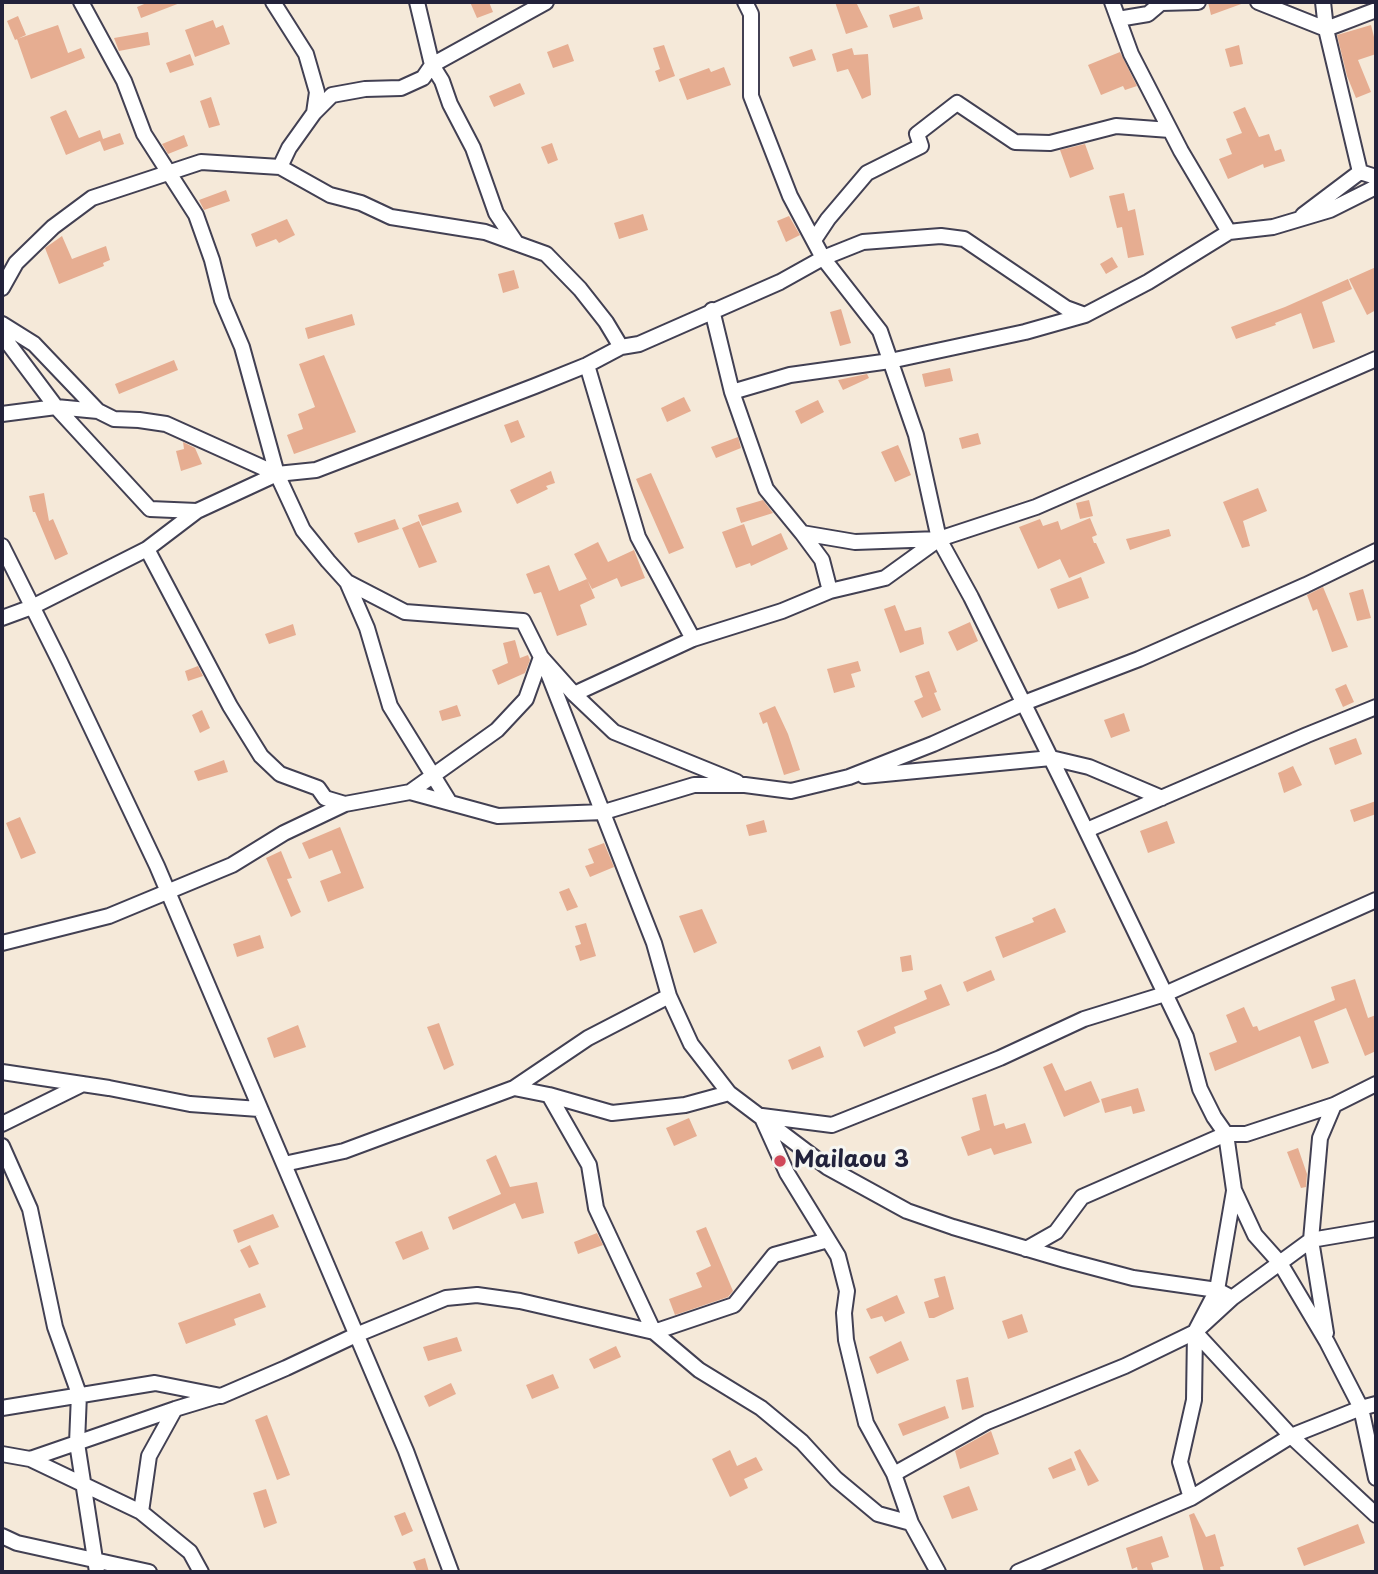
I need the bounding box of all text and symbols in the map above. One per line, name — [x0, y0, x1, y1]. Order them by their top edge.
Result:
place label: Mailaou 3 — [794, 1147, 909, 1175]
marker: Mailaou 3 — [772, 1153, 788, 1169]

